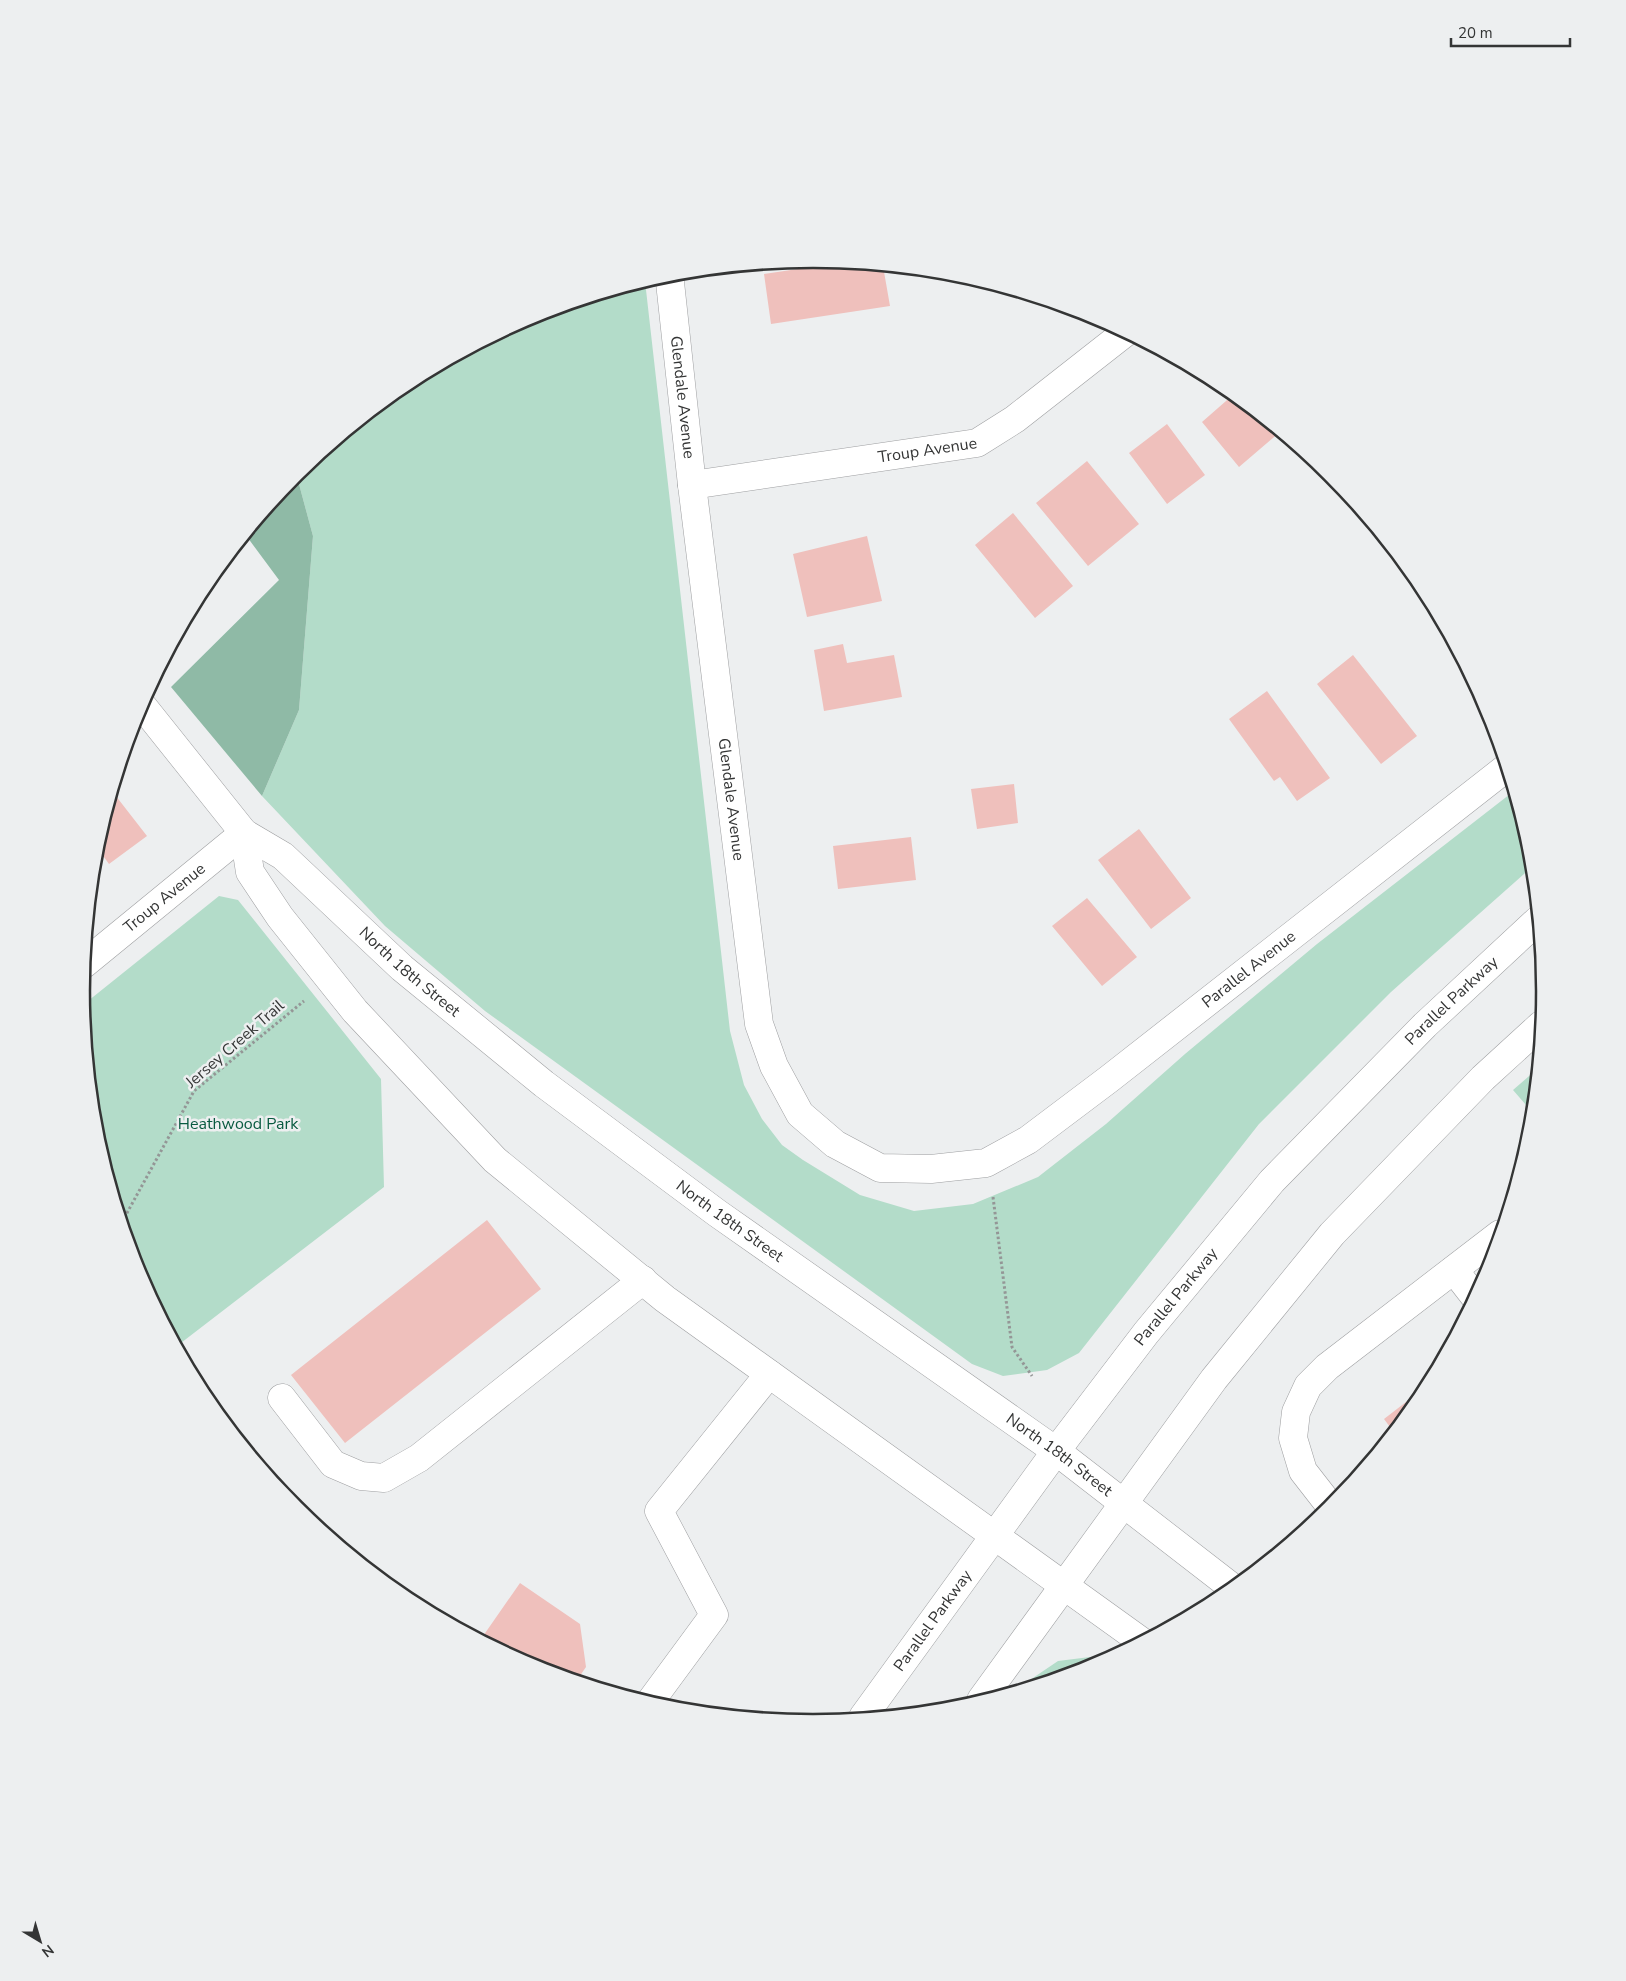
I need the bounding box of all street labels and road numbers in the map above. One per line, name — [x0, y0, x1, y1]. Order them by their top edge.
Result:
street label: Glendale Avenue — [665, 335, 700, 460]
street label: Troup Avenue — [876, 432, 978, 468]
street label: Glendale Avenue — [713, 737, 750, 862]
street label: Troup Avenue — [119, 858, 210, 938]
street label: North 18th Street — [354, 922, 465, 1022]
street label: Parallel Avenue — [1197, 926, 1300, 1013]
street label: Parallel Parkway — [1400, 951, 1504, 1050]
street label: Jersey Creek Trail — [180, 995, 289, 1094]
street label: North 18th Street — [671, 1175, 788, 1268]
street label: Parallel Parkway — [1129, 1243, 1223, 1350]
street label: North 18th Street — [1001, 1408, 1117, 1502]
street label: Parallel Parkway — [889, 1565, 978, 1676]

